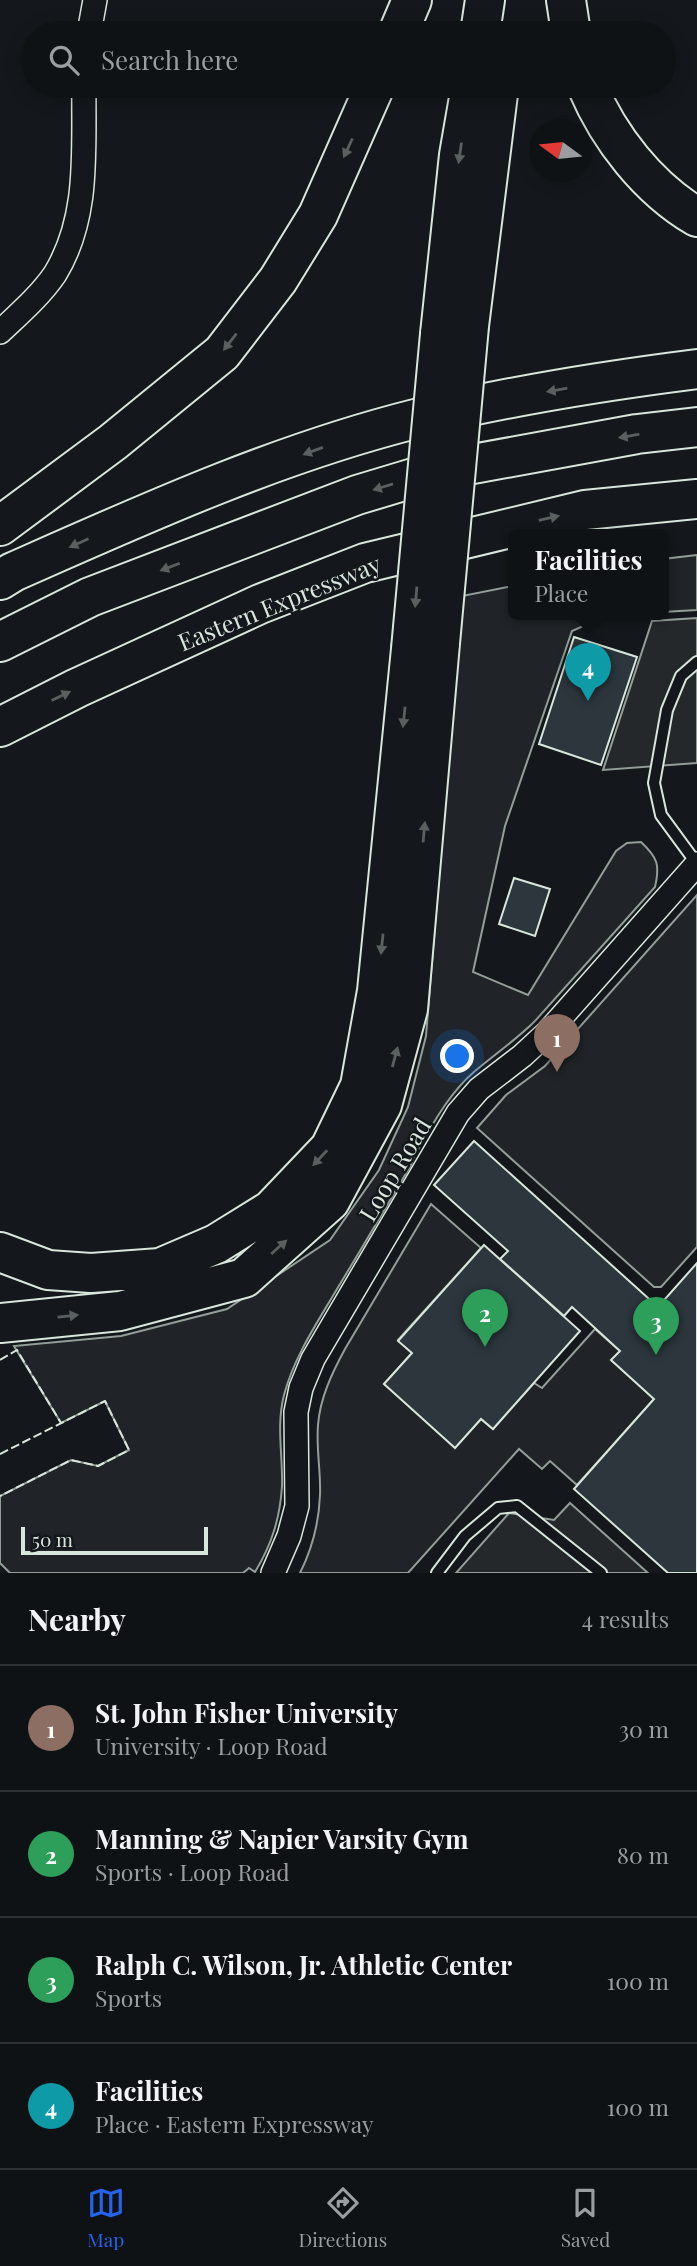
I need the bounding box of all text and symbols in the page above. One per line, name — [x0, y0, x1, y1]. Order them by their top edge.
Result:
search box — [21, 21, 676, 98]
icon: search — [45, 41, 83, 79]
text: Search here — [101, 42, 238, 77]
north arrow — [529, 119, 592, 182]
one-way arrow — [342, 138, 354, 158]
one-way arrow — [454, 142, 465, 164]
one-way arrow — [223, 332, 238, 350]
one-way arrow — [546, 385, 568, 396]
one-way arrow — [618, 431, 640, 442]
one-way arrow — [302, 445, 323, 456]
one-way arrow — [372, 483, 393, 493]
one-way arrow — [538, 513, 560, 524]
popup — [508, 529, 669, 620]
one-way arrow — [68, 538, 89, 549]
text: Facilities — [534, 542, 643, 577]
street label: Eastern Expressway — [173, 547, 385, 657]
one-way arrow — [159, 561, 180, 572]
text: Place — [534, 577, 588, 608]
one-way arrow — [410, 586, 421, 608]
pin: 4 — [565, 643, 611, 701]
one-way arrow — [51, 691, 71, 702]
one-way arrow — [399, 707, 410, 729]
one-way arrow — [418, 821, 429, 843]
one-way arrow — [376, 933, 387, 955]
pin: 1 — [534, 1014, 580, 1072]
your location — [440, 1039, 474, 1073]
one-way arrow — [390, 1046, 401, 1068]
street label: Loop Road — [351, 1111, 437, 1227]
one-way arrow — [312, 1149, 328, 1166]
one-way arrow — [270, 1239, 288, 1255]
pin: 2 — [462, 1289, 508, 1347]
pin: 3 — [633, 1297, 679, 1355]
one-way arrow — [57, 1310, 79, 1321]
scale bar — [21, 1524, 208, 1556]
text: 50 m — [32, 1526, 73, 1552]
text: Nearby — [28, 1599, 126, 1639]
text: 4 results — [582, 1603, 669, 1634]
text: St. John Fisher University — [95, 1695, 398, 1730]
text: 1 — [47, 1713, 55, 1744]
text: 30 m — [619, 1713, 669, 1744]
text: University · Loop Road — [95, 1730, 328, 1761]
text: Manning & Napier Varsity Gym — [95, 1821, 468, 1856]
text: 2 — [45, 1839, 57, 1870]
text: 80 m — [617, 1839, 669, 1870]
text: Sports · Loop Road — [95, 1856, 290, 1887]
text: Ralph C. Wilson, Jr. Athletic Center — [95, 1947, 512, 1982]
text: 3 — [45, 1965, 57, 1996]
text: 100 m — [607, 1965, 669, 1996]
text: Sports — [95, 1982, 162, 2013]
text: Facilities — [95, 2073, 203, 2108]
text: 4 — [45, 2091, 57, 2122]
text: 100 m — [607, 2091, 669, 2122]
text: Place · Eastern Expressway — [95, 2108, 374, 2139]
tab: Map — [87, 2184, 125, 2252]
tab: Directions — [298, 2184, 387, 2252]
tab: Saved — [561, 2184, 610, 2252]

